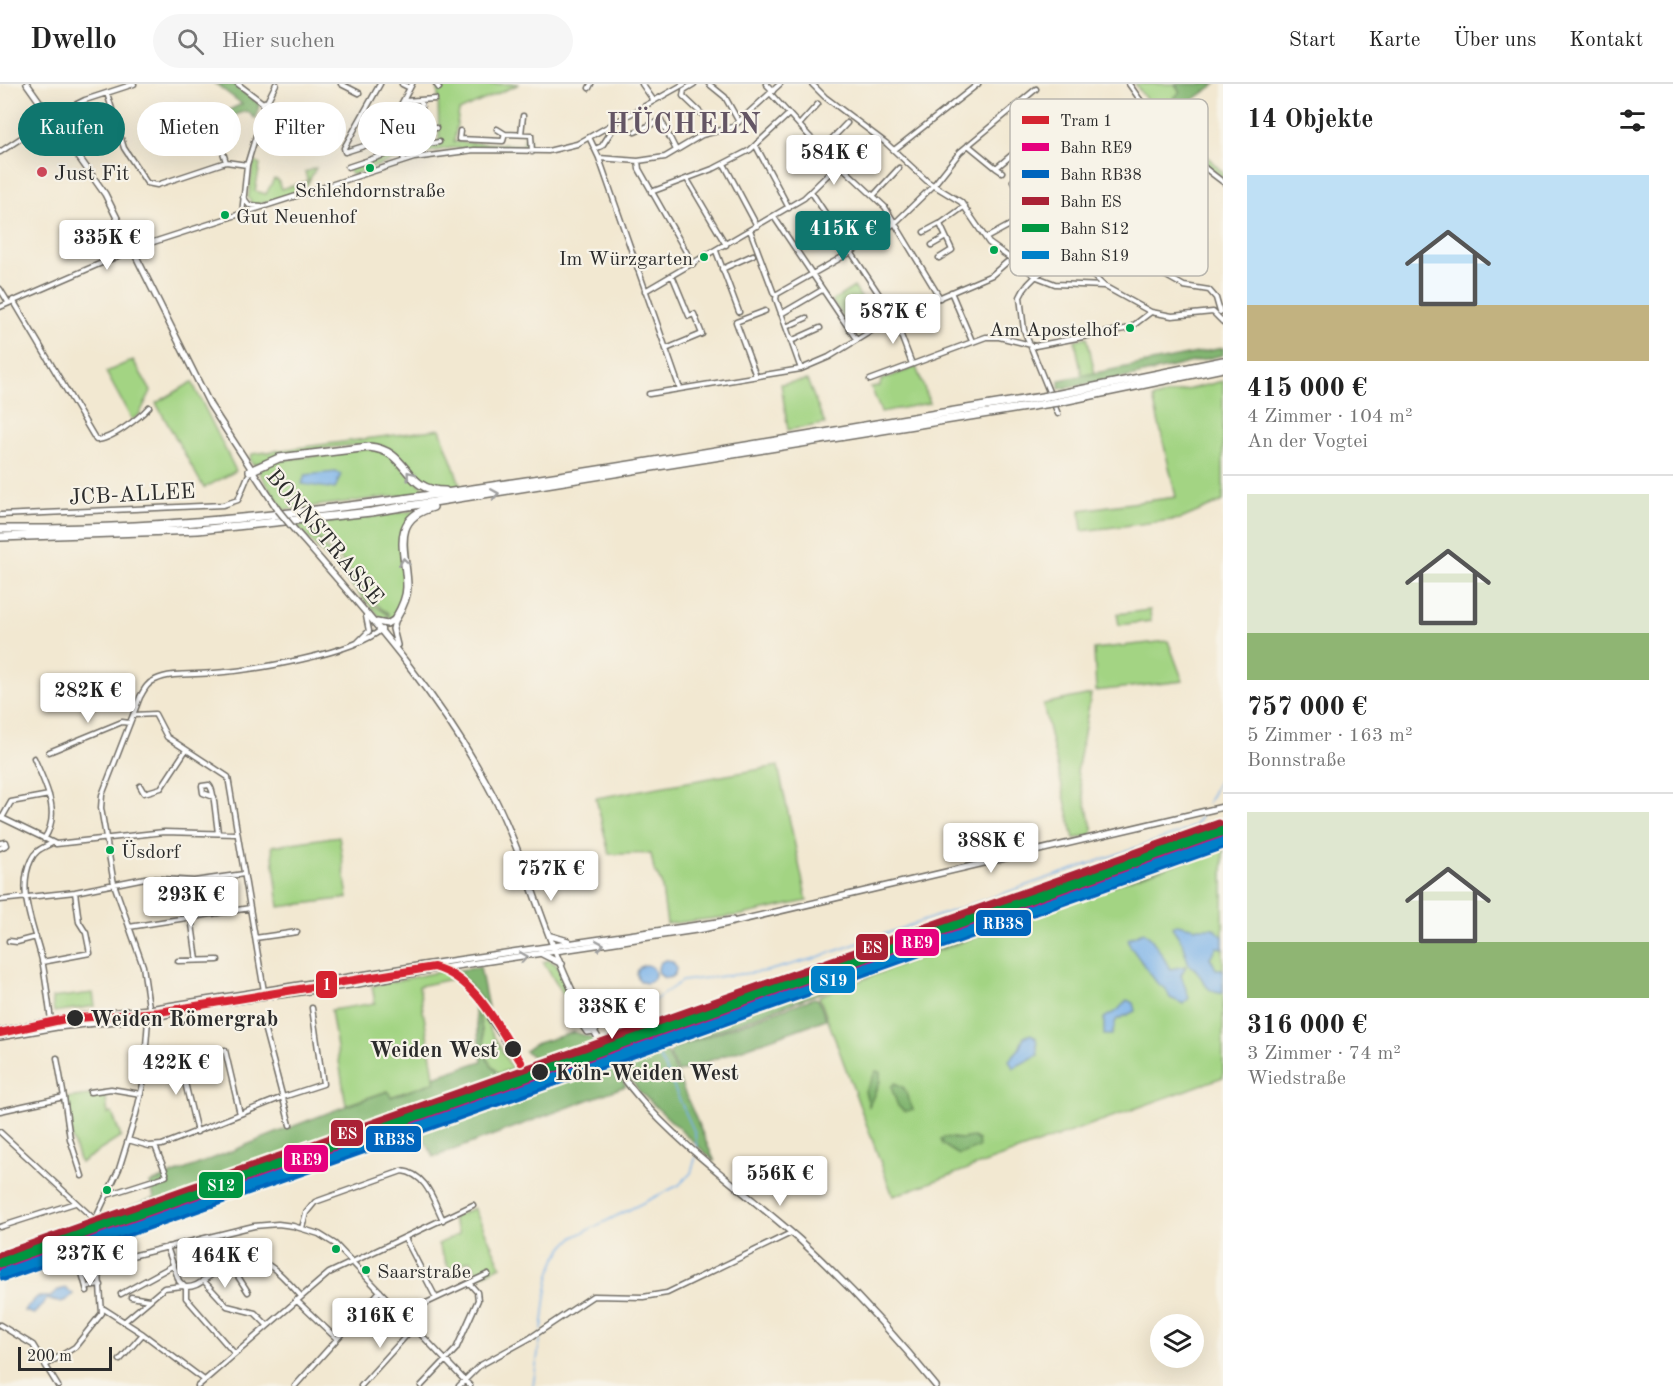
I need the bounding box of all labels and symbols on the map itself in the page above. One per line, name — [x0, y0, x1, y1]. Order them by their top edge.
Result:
legend — [1010, 99, 1208, 276]
district label: HÜCHELN — [606, 106, 762, 140]
text: Tram 1 — [1060, 114, 1112, 130]
pin: 584K € — [785, 135, 883, 186]
text: Bahn RE9 — [1060, 141, 1133, 157]
marker: Schlehdornstraße — [364, 162, 376, 174]
place label: Just Fit — [54, 163, 130, 185]
marker: Just Fit — [35, 165, 49, 179]
text: Bahn RB38 — [1060, 168, 1142, 184]
place label: Schlehdornstraße — [295, 182, 445, 202]
text: Bahn ES — [1060, 195, 1122, 211]
place label: Gut Neuenhof — [236, 208, 358, 228]
marker: Gut Neuenhof — [219, 209, 231, 221]
pin: 415K € — [794, 211, 892, 262]
pin: 335K € — [58, 220, 156, 271]
text: Bahn S12 — [1060, 222, 1129, 238]
unlabelled marker — [988, 244, 1000, 256]
text: Bahn S19 — [1060, 249, 1129, 265]
place label: Im Würzgarten — [559, 250, 693, 270]
marker: Im Würzgarten — [698, 251, 710, 263]
pin: 587K € — [844, 294, 942, 345]
place label: Am Apostelhof — [989, 321, 1120, 341]
marker: Am Apostelhof — [1124, 322, 1136, 334]
street label: BONNSTRASSE — [262, 466, 387, 609]
one-way arrow — [407, 470, 418, 481]
street label: JCB-ALLEE — [68, 481, 196, 509]
one-way arrow — [490, 489, 500, 501]
one-way arrow — [398, 557, 411, 566]
pin: 282K € — [39, 673, 137, 724]
pin: 388K € — [942, 823, 1040, 874]
place label: Üsdorf — [121, 840, 182, 863]
marker: Üsdorf — [104, 844, 116, 856]
pin: 757K € — [502, 851, 600, 902]
pin: 293K € — [142, 877, 240, 928]
line badge: RB38 — [975, 909, 1032, 937]
text: RB38 — [982, 917, 1024, 933]
line badge: RE9 — [894, 928, 940, 957]
line badge: ES — [855, 933, 889, 961]
text: RE9 — [901, 936, 933, 952]
one-way arrow — [596, 940, 605, 952]
text: ES — [862, 941, 883, 957]
one-way arrow — [519, 951, 528, 963]
line badge: S19 — [810, 965, 856, 994]
line badge: 1 — [315, 970, 338, 999]
text: S19 — [819, 974, 847, 990]
text: 1 — [322, 978, 332, 994]
pin: 338K € — [563, 989, 661, 1040]
marker: Weiden Römergrab — [65, 1008, 85, 1028]
place label: Weiden Römergrab — [90, 1009, 278, 1031]
marker: Weiden West — [503, 1039, 523, 1059]
place label: Weiden West — [370, 1040, 498, 1062]
pin: 422K € — [127, 1045, 225, 1096]
marker: Köln-Weiden West — [530, 1062, 550, 1082]
place label: Köln-Weiden West — [555, 1063, 739, 1085]
line badge: ES — [330, 1119, 364, 1147]
line badge: RB38 — [365, 1125, 422, 1153]
text: ES — [337, 1127, 358, 1143]
text: RB38 — [373, 1133, 415, 1149]
line badge: RE9 — [283, 1144, 329, 1173]
text: RE9 — [290, 1153, 322, 1169]
pin: 556K € — [731, 1156, 829, 1207]
line badge: S12 — [198, 1171, 244, 1199]
text: S12 — [207, 1179, 235, 1195]
unlabelled marker — [101, 1184, 113, 1196]
pin: 237K € — [41, 1236, 139, 1287]
pin: 464K € — [176, 1238, 274, 1289]
unlabelled marker — [330, 1243, 342, 1255]
place label: Saarstraße — [377, 1263, 471, 1283]
marker: Saarstraße — [360, 1264, 372, 1276]
pin: 316K € — [331, 1298, 429, 1349]
scale bar — [18, 1344, 112, 1372]

